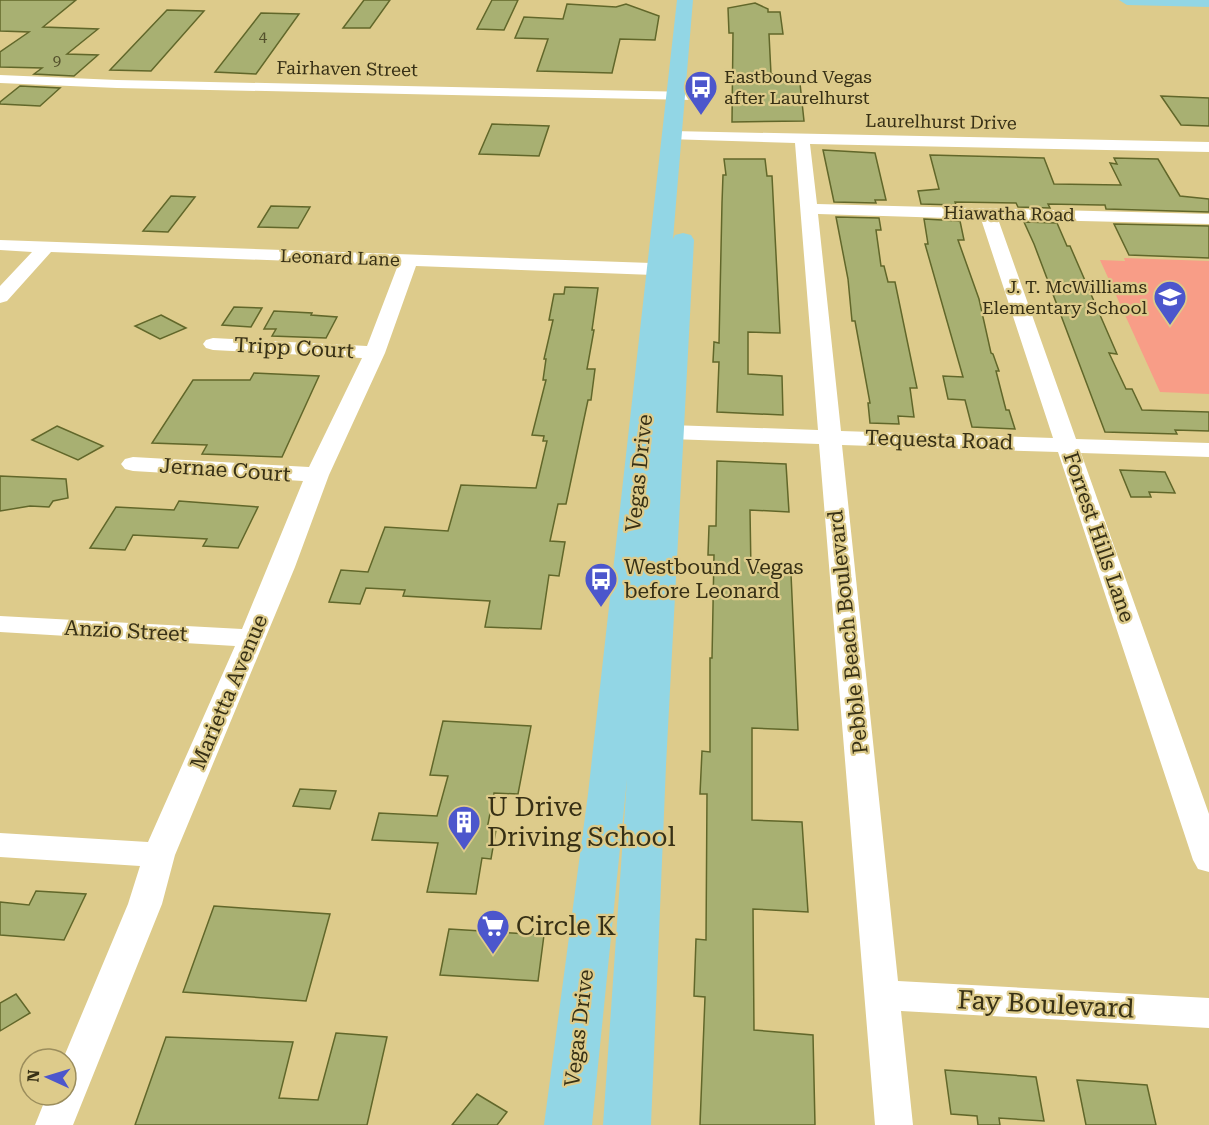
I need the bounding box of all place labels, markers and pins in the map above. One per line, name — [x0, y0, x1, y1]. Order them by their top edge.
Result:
place label: Eastbound Vegas after Laurelhurst — [724, 66, 872, 108]
bus stop icon: Eastbound Vegas after Laurelhurst — [683, 69, 719, 116]
place label: J. T. McWilliams Elementary School — [982, 276, 1147, 318]
school or university icon: J. T. McWilliams Elementary School — [1152, 279, 1188, 326]
place label: Westbound Vegas before Leonard — [624, 555, 804, 603]
bus stop icon: Westbound Vegas before Leonard — [583, 561, 619, 608]
place label: U Drive Driving School — [487, 792, 675, 852]
building icon: U Drive Driving School — [446, 804, 482, 851]
supermarket icon: Circle K — [475, 908, 511, 955]
place label: Circle K — [516, 911, 616, 941]

